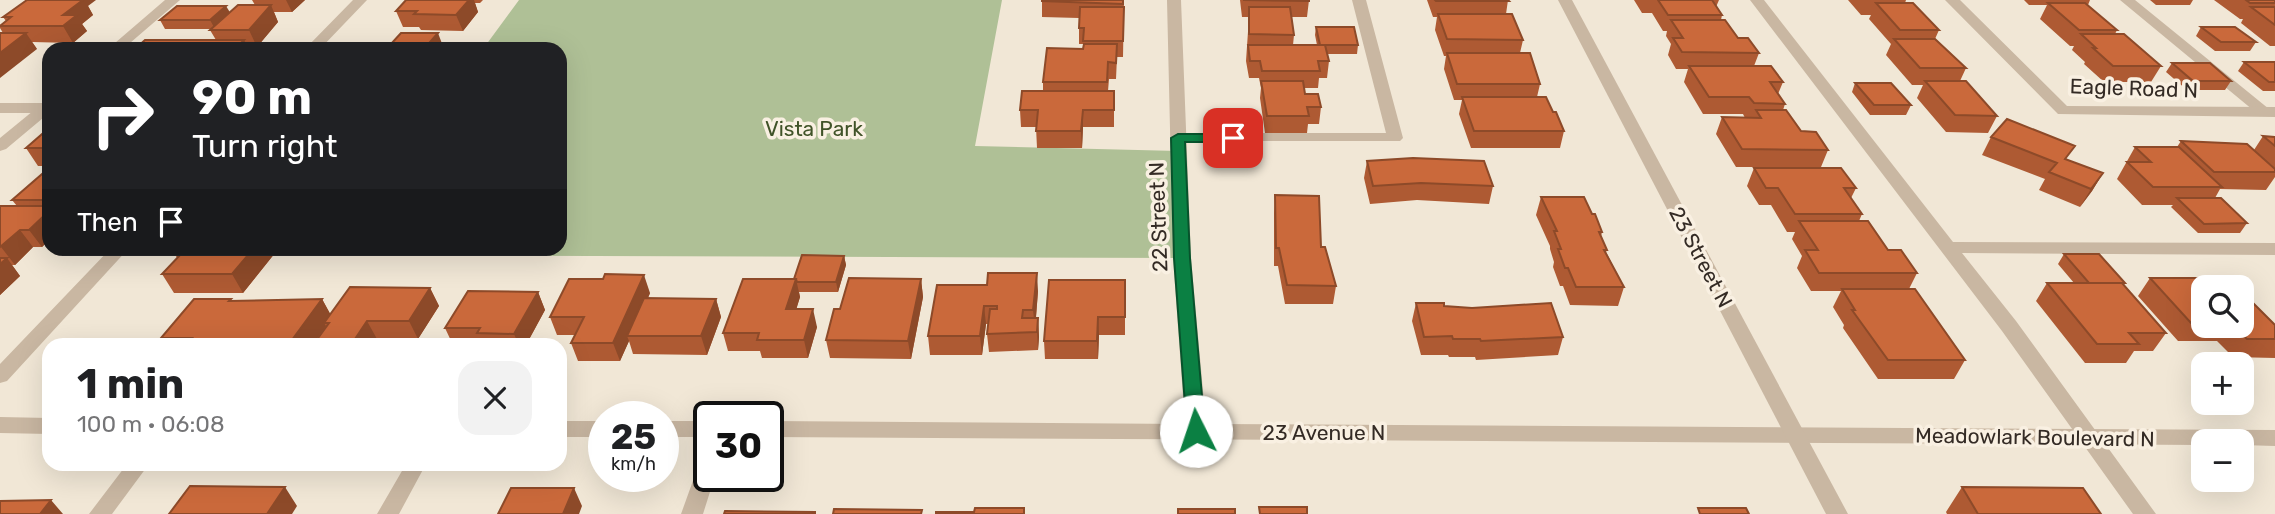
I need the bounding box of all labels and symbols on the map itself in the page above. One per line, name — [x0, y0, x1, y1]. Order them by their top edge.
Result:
street label: Eagle Road N — [2069, 73, 2199, 103]
pin — [1203, 108, 1263, 168]
park label: Vista Park — [765, 116, 863, 141]
street label: 22 Street N — [1144, 161, 1172, 273]
street label: 23 Street N — [1664, 202, 1738, 312]
position arrow — [1159, 394, 1233, 468]
speed limit sign: 30 — [693, 401, 784, 492]
street label: 23 Avenue N — [1263, 420, 1385, 445]
street label: Meadowlark Boulevard N — [1915, 422, 2155, 452]

